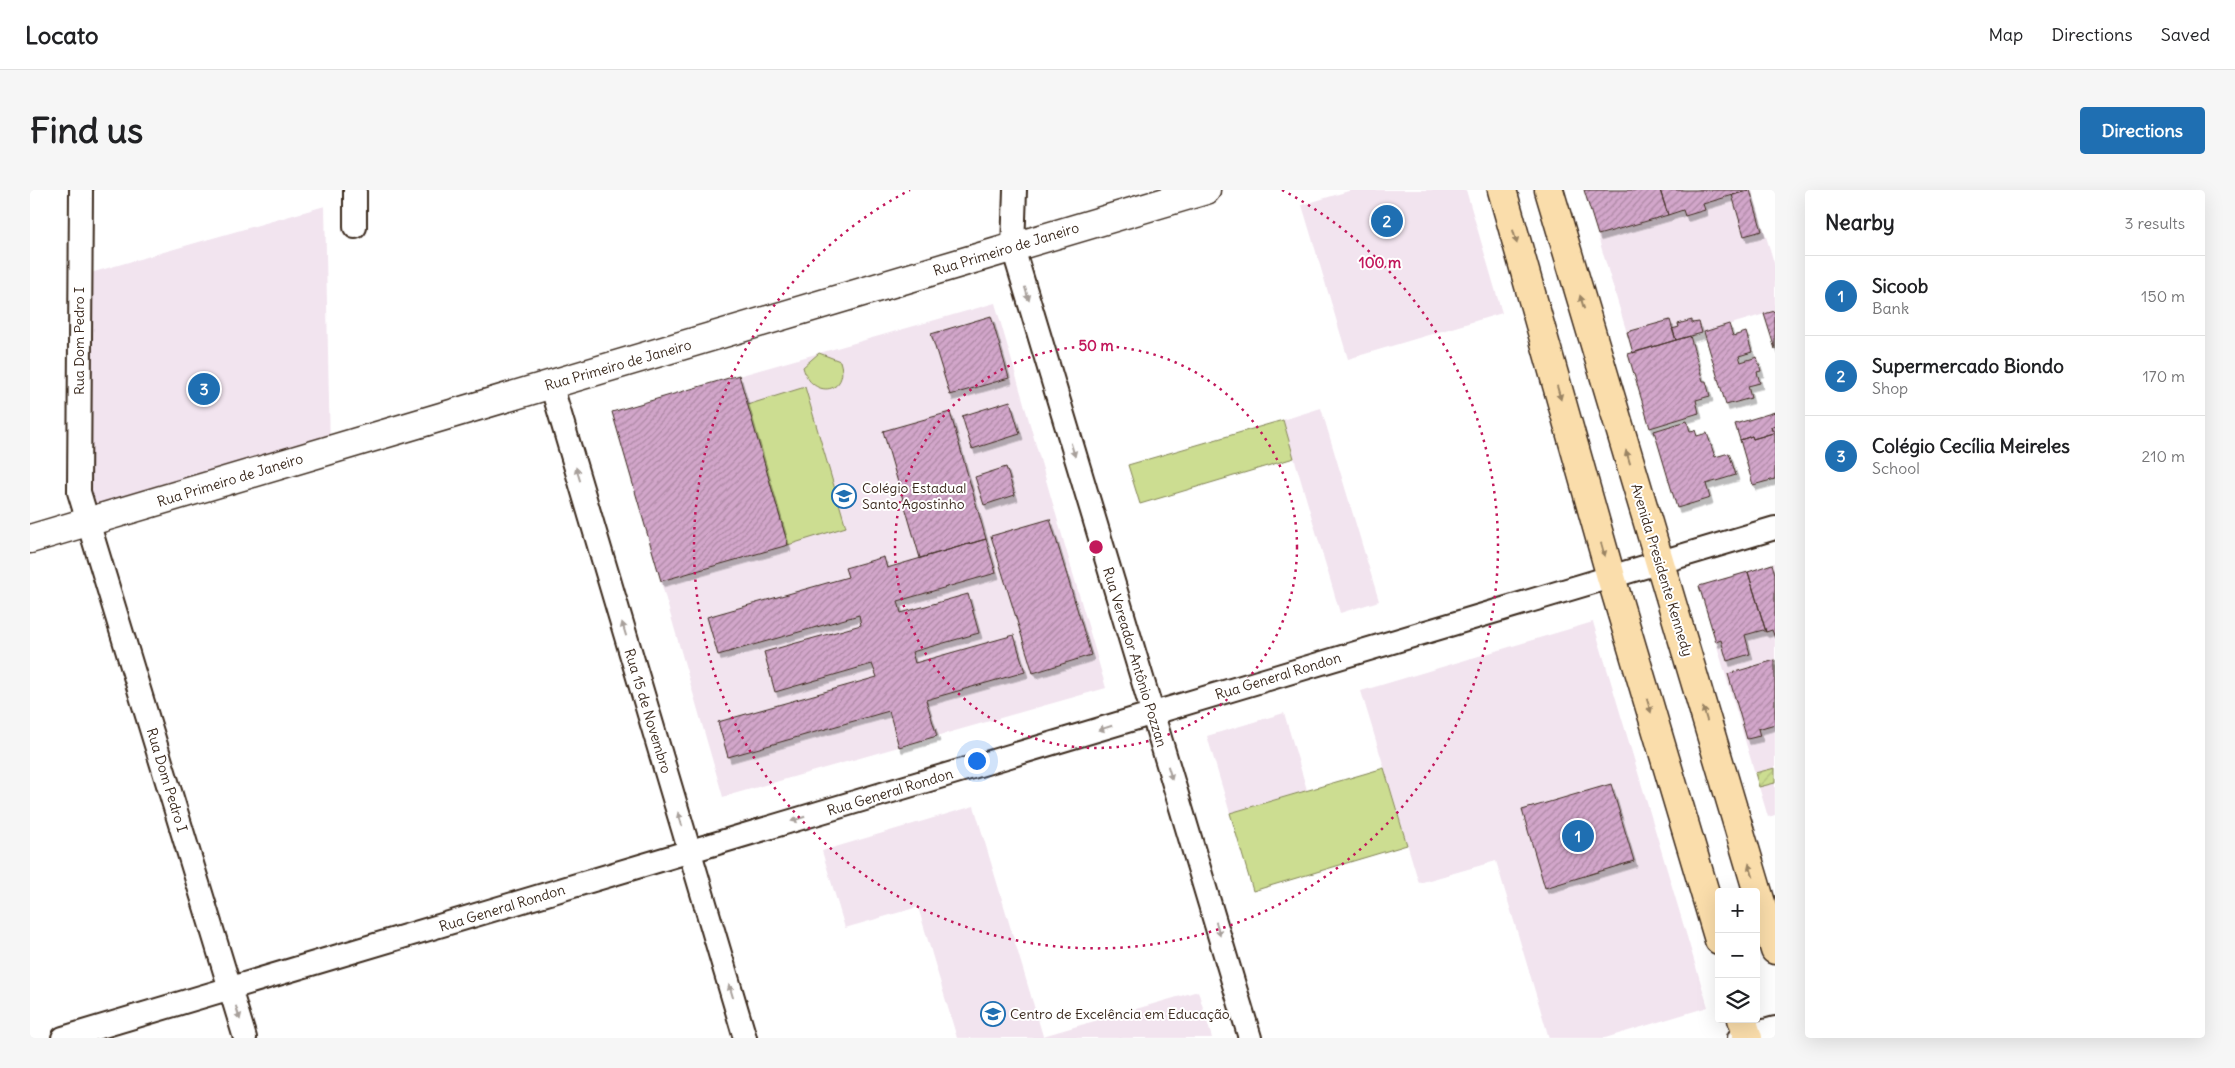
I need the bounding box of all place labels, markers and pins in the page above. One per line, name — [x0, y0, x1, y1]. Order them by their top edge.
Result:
pin: 2 — [1371, 202, 1403, 240]
pin: 3 — [188, 370, 220, 408]
place label: Colégio Estadual Santo Agostinho — [862, 479, 967, 513]
school or university icon: Colégio Estadual Santo Agostinho — [831, 483, 857, 509]
centre of rings — [1087, 538, 1105, 556]
pin: 1 — [1562, 817, 1594, 855]
school or university icon: Centro de Excelência em Educação — [980, 1001, 1006, 1027]
place label: Centro de Excelência em Educação — [1010, 1005, 1230, 1023]

